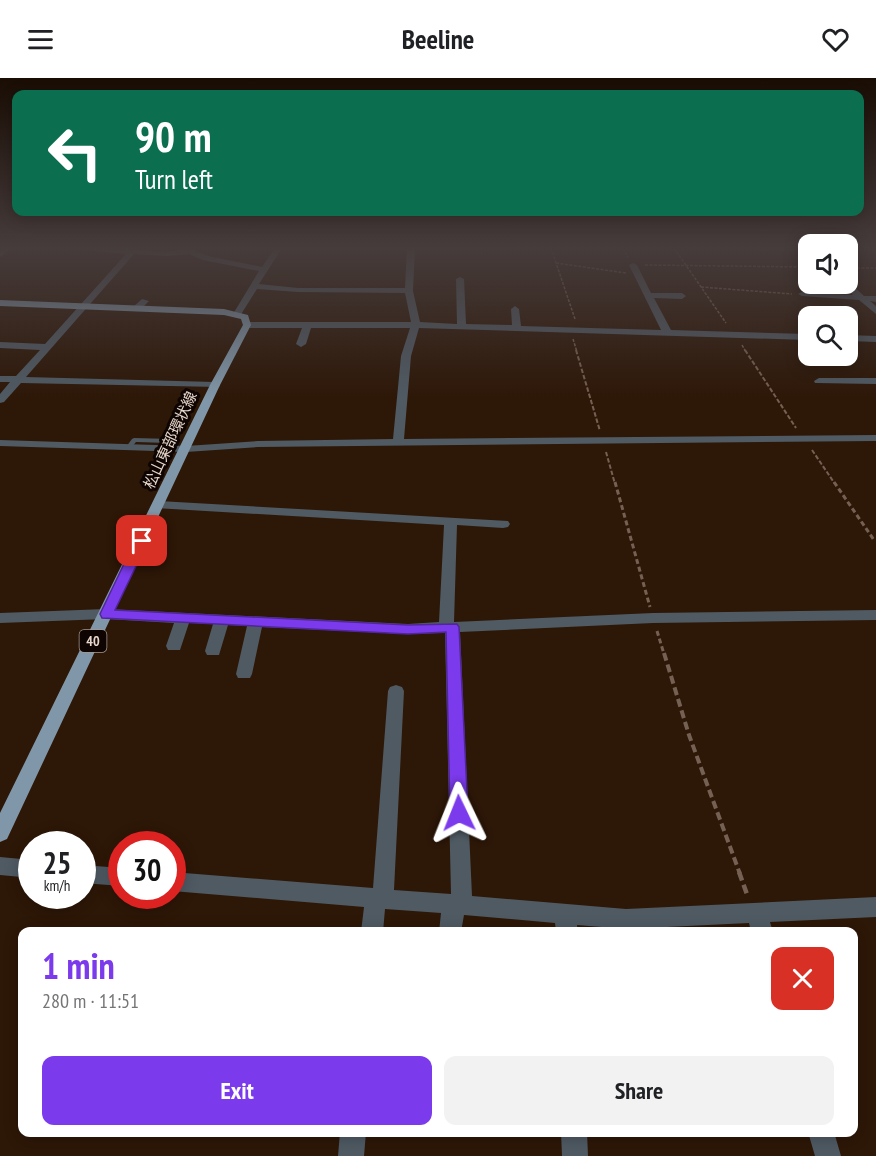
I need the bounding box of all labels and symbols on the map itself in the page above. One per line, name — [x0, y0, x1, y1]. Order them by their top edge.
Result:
street label: 松山東部環状線 — [139, 388, 201, 492]
pin — [116, 515, 167, 566]
road number: 40 — [80, 630, 106, 652]
position arrow — [427, 781, 491, 845]
speed limit sign: 30 — [108, 831, 186, 909]

